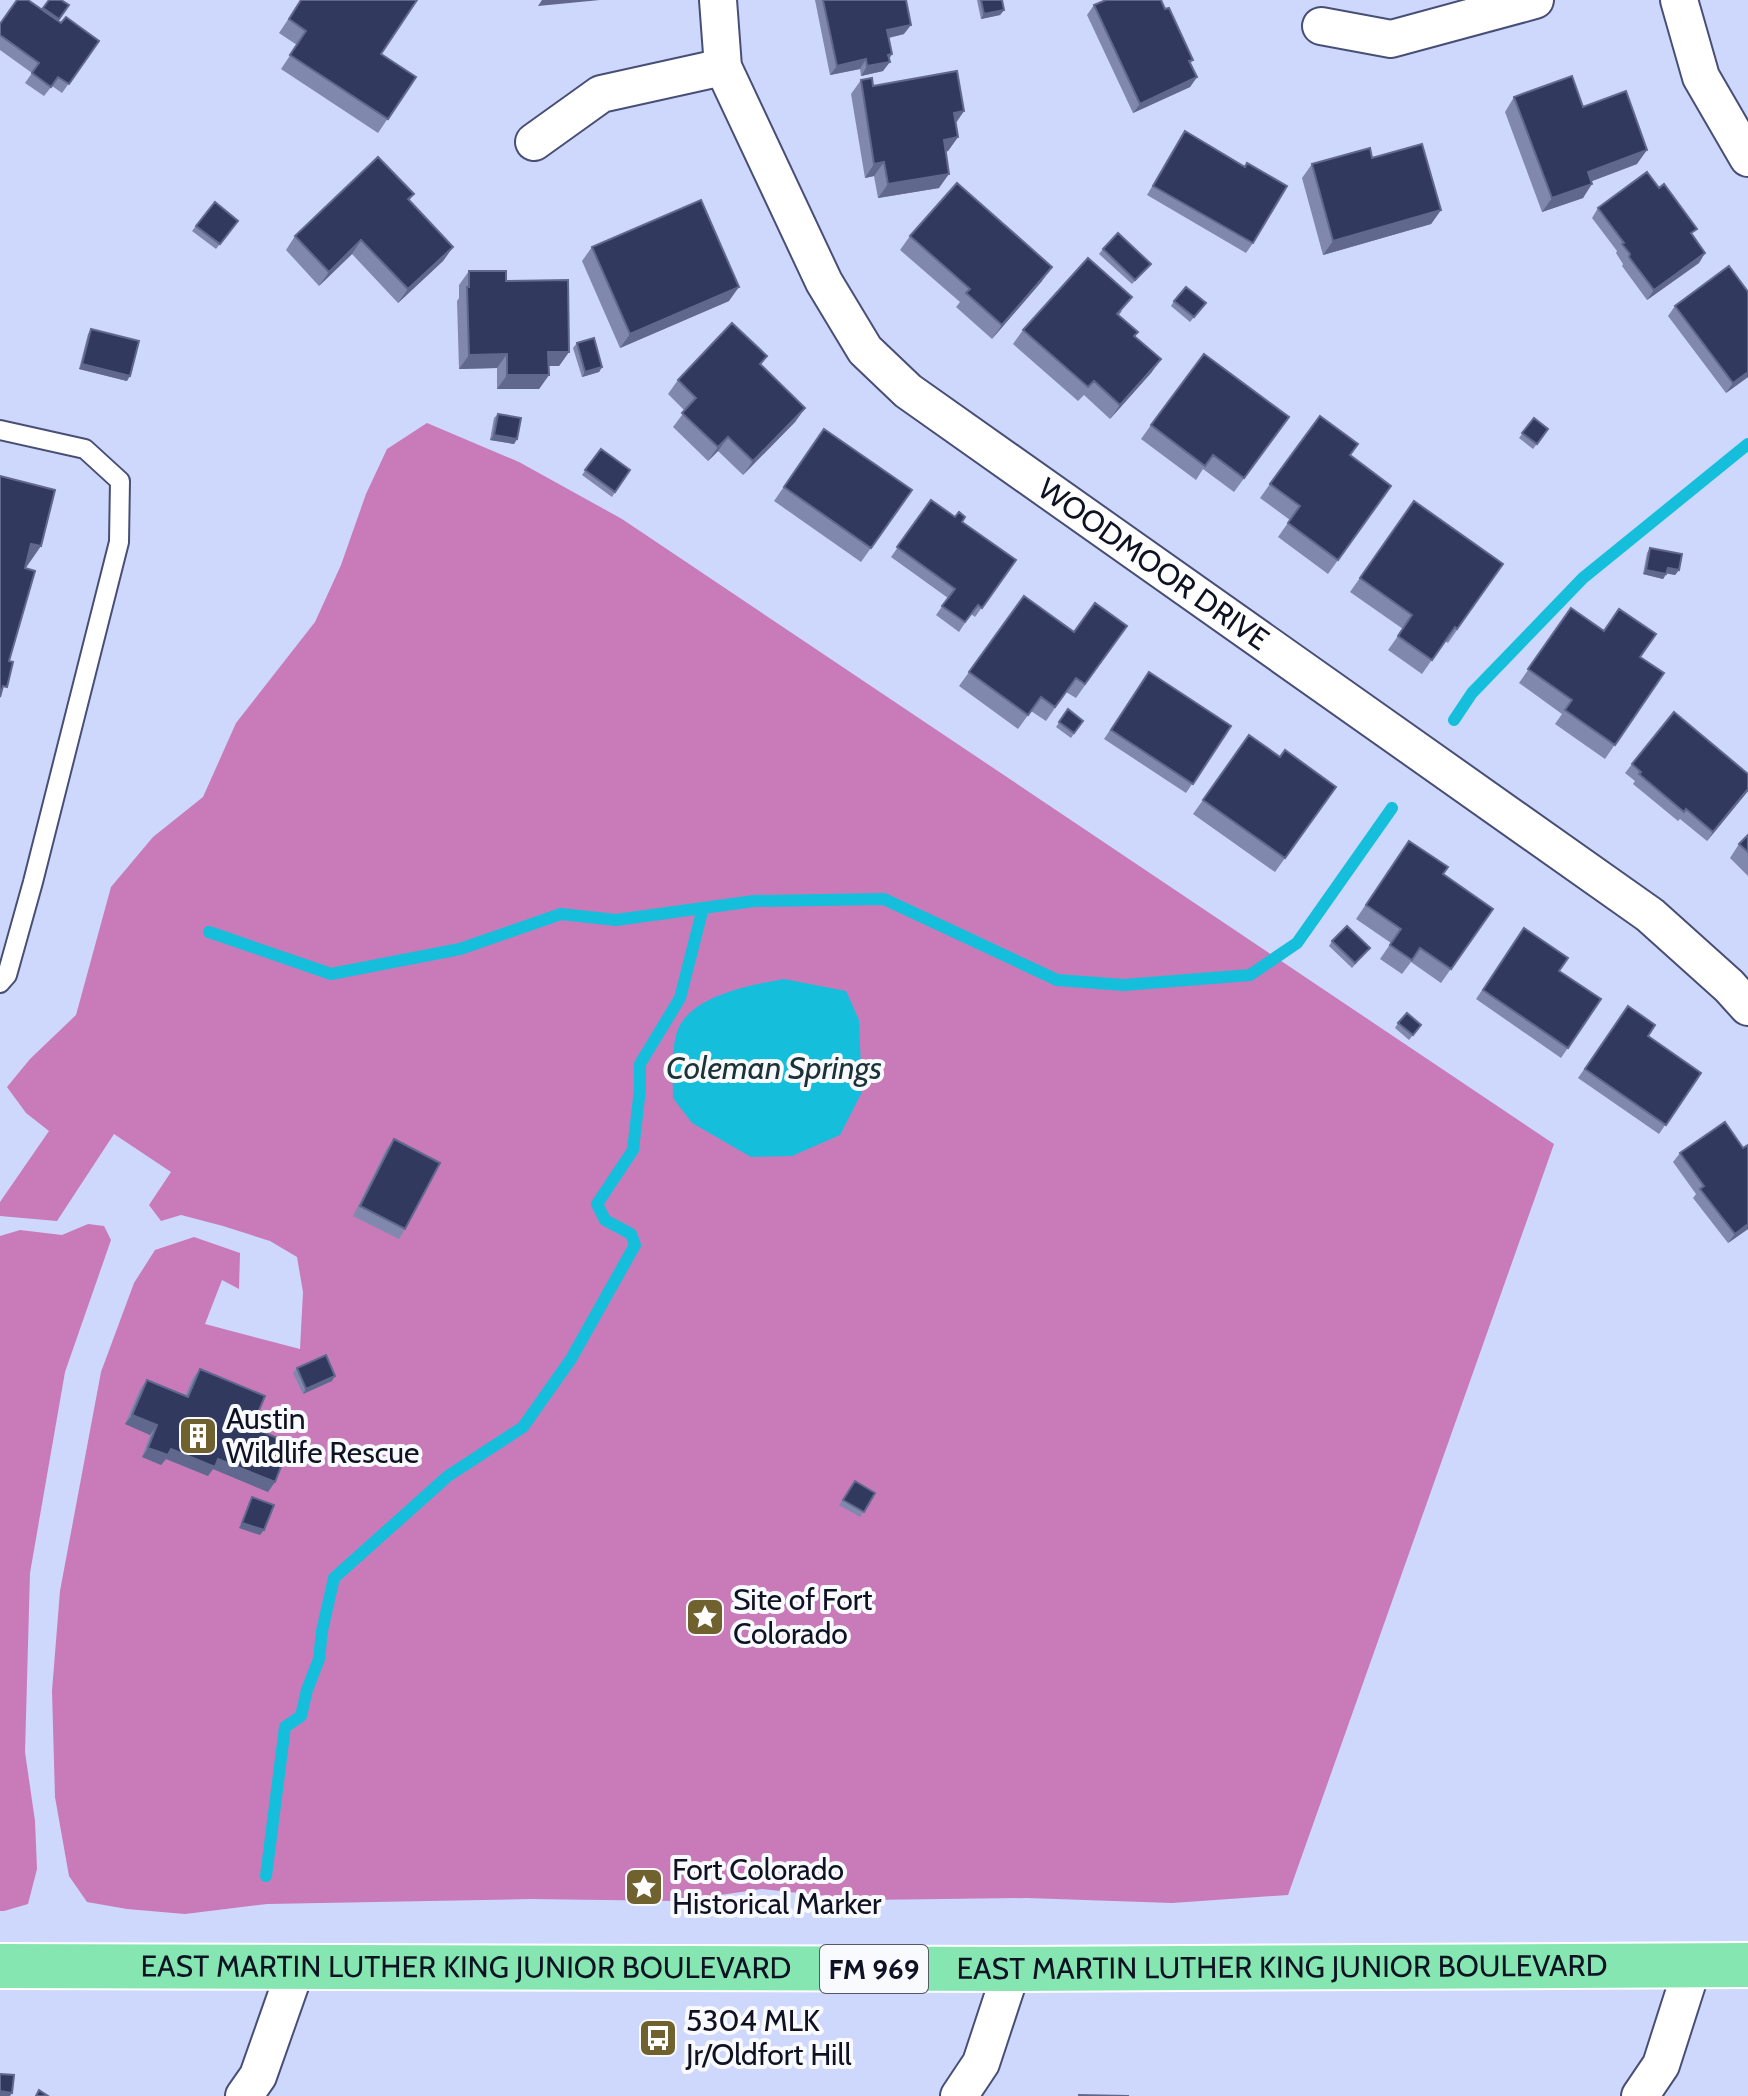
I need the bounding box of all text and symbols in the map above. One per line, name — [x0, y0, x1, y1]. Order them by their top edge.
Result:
street label: WOODMOOR DRIVE — [1031, 470, 1276, 658]
water label: Coleman Springs — [666, 1048, 882, 1087]
place label: Austin Wildlife Rescue — [226, 1400, 419, 1471]
building icon: Austin Wildlife Rescue — [177, 1415, 219, 1457]
place label: Site of Fort Colorado — [733, 1581, 872, 1652]
place icon: Site of Fort Colorado — [684, 1596, 726, 1638]
place label: Fort Colorado Historical Marker — [672, 1851, 882, 1922]
place icon: Fort Colorado Historical Marker — [623, 1866, 665, 1908]
road number: FM 969 — [820, 1945, 928, 1993]
street label: EAST MARTIN LUTHER KING JUNIOR BOULEVARD — [140, 1947, 792, 1986]
street label: EAST MARTIN LUTHER KING JUNIOR BOULEVARD — [956, 1947, 1608, 1987]
place label: 5304 MLK Jr/Oldfort Hill — [685, 2002, 852, 2073]
bus stop icon: 5304 MLK Jr/Oldfort Hill — [637, 2017, 679, 2059]

